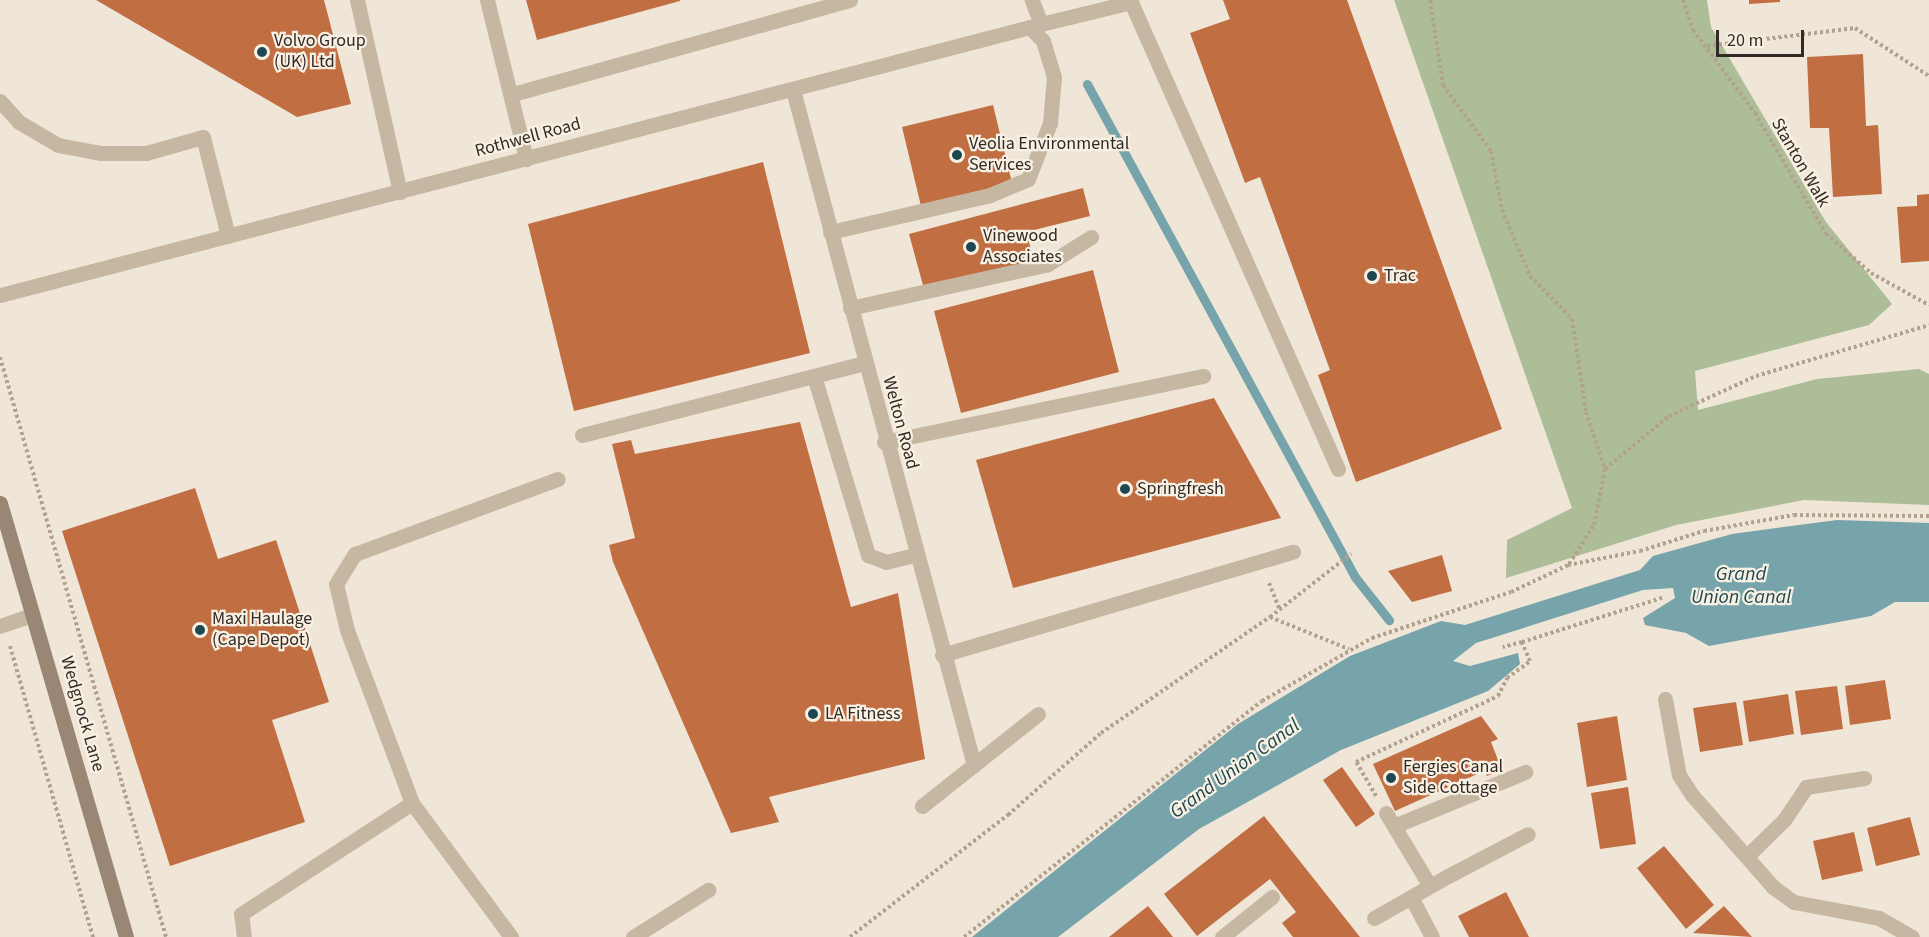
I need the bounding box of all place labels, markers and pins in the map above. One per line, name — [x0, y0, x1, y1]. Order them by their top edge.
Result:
place label: Volvo Group (UK) Ltd — [274, 31, 366, 74]
marker: Volvo Group (UK) Ltd — [255, 45, 269, 59]
place label: Veolia Environmental Services — [969, 134, 1129, 176]
marker: Veolia Environmental Services — [950, 148, 964, 162]
place label: Vinewood Associates — [983, 226, 1062, 268]
marker: Vinewood Associates — [964, 240, 978, 254]
place label: Trac — [1384, 265, 1416, 287]
marker: Trac — [1365, 269, 1379, 283]
place label: Springfresh — [1137, 478, 1224, 500]
marker: Springfresh — [1118, 482, 1132, 496]
place label: Maxi Haulage (Cape Depot) — [212, 609, 312, 652]
marker: Maxi Haulage (Cape Depot) — [193, 623, 207, 637]
place label: LA Fitness — [825, 703, 900, 725]
marker: LA Fitness — [806, 707, 820, 721]
place label: Fergies Canal Side Cottage — [1403, 757, 1503, 800]
marker: Fergies Canal Side Cottage — [1384, 771, 1398, 785]

